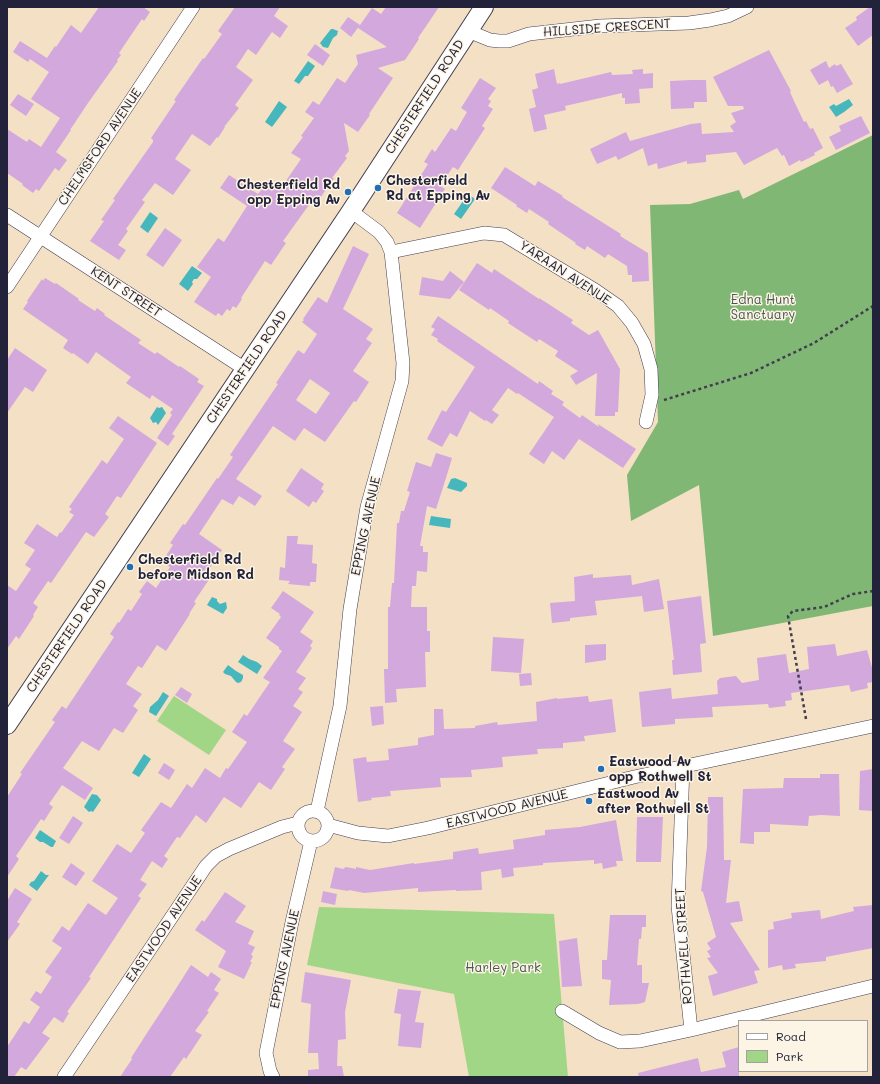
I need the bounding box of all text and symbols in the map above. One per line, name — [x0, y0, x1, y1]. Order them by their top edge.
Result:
street label: HILLSIDE CRESCENT — [543, 16, 671, 40]
street label: CHESTERFIELD ROAD — [382, 37, 468, 157]
street label: CHELMSFORD AVENUE — [55, 85, 145, 209]
place label: Chesterfield Rd at Epping Av — [386, 173, 490, 204]
place label: Chesterfield Rd opp Epping Av — [237, 177, 340, 208]
marker: Chesterfield Rd at Epping Av — [373, 183, 383, 193]
marker: Chesterfield Rd opp Epping Av — [343, 187, 353, 197]
street label: YARAAN AVENUE — [516, 238, 614, 308]
street label: KENT STREET — [88, 263, 164, 321]
park label: Edna Hunt Sanctuary — [731, 292, 795, 323]
street label: CHESTERFIELD ROAD — [203, 307, 291, 427]
street label: EPPING AVENUE — [348, 475, 384, 577]
place label: Chesterfield Rd before Midson Rd — [138, 552, 254, 583]
marker: Chesterfield Rd before Midson Rd — [125, 562, 135, 572]
street label: CHESTERFIELD ROAD — [23, 576, 111, 696]
place label: Eastwood Av opp Rothwell St — [609, 754, 712, 785]
marker: Eastwood Av opp Rothwell St — [596, 764, 606, 774]
street label: EASTWOOD AVENUE — [445, 786, 569, 832]
place label: Eastwood Av after Rothwell St — [597, 786, 709, 817]
marker: Eastwood Av after Rothwell St — [584, 796, 594, 806]
street label: EASTWOOD AVENUE — [123, 873, 205, 985]
street label: ROTHWELL STREET — [672, 887, 696, 1005]
street label: EPPING AVENUE — [267, 908, 303, 1010]
park label: Harley Park — [465, 960, 541, 976]
legend — [738, 1020, 868, 1072]
text: Road — [776, 1028, 806, 1044]
text: Park — [776, 1048, 803, 1064]

